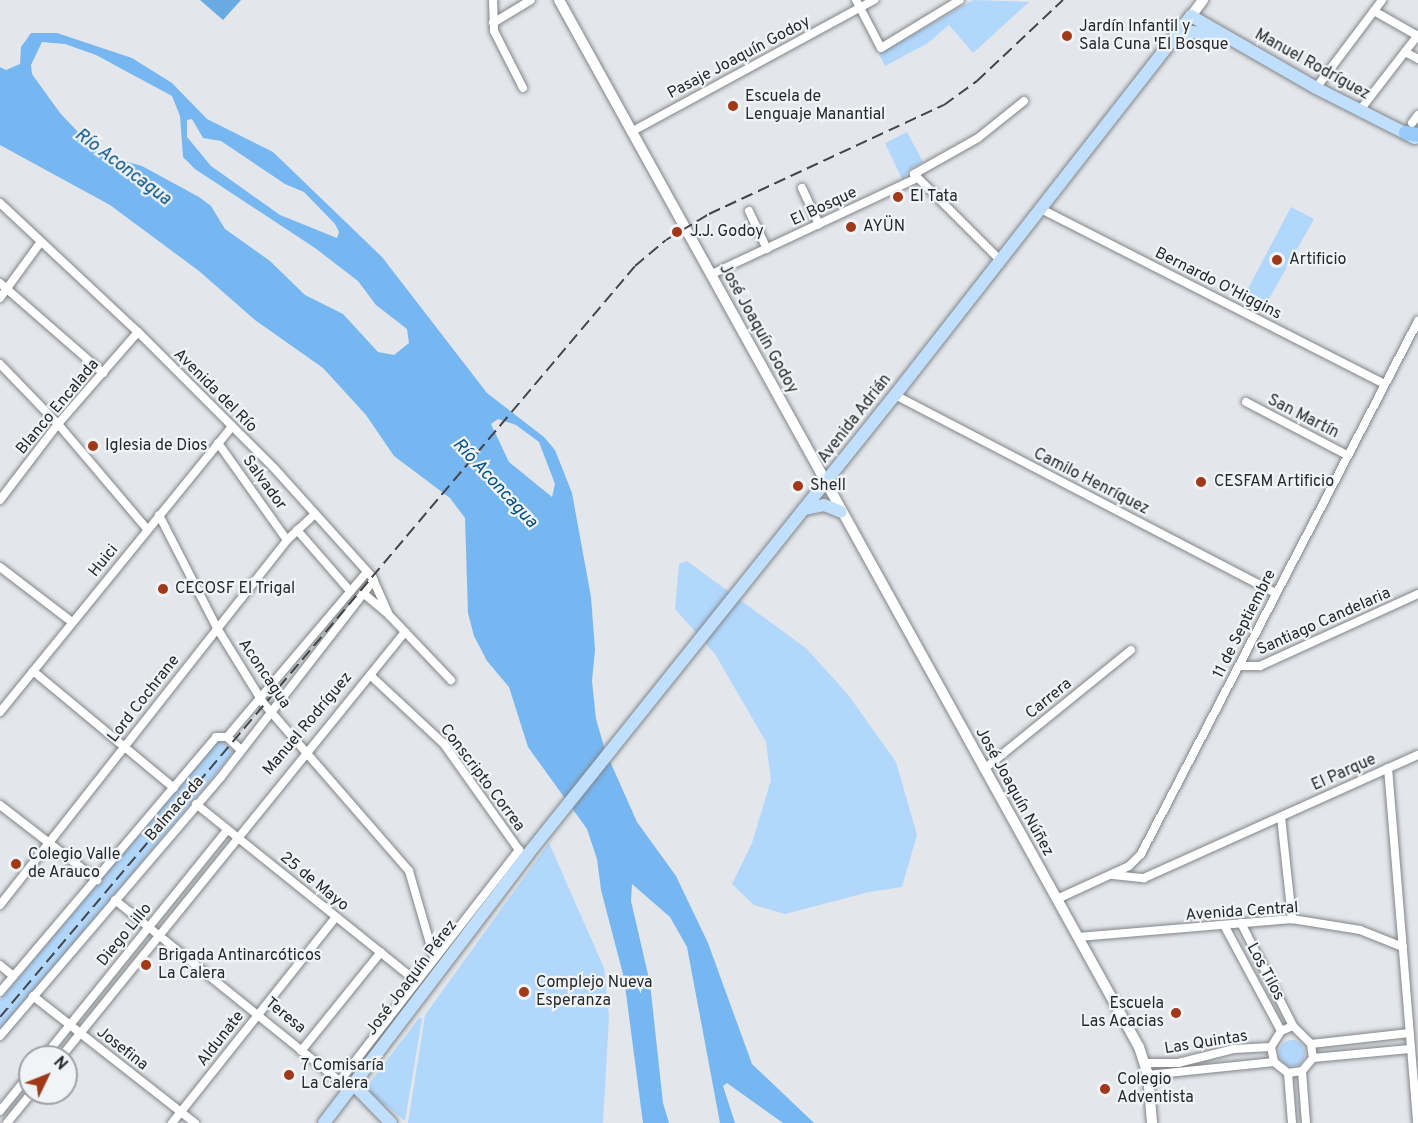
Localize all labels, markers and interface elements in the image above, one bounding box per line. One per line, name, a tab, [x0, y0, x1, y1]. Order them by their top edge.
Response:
street label: Pasaje Joaquín Godoy	[664, 12, 814, 104]
place label: Jardín Infantil y Sala Cuna 'El Bosque	[1079, 17, 1228, 55]
street label: Manuel Rodríguez	[1251, 25, 1373, 105]
marker: Jardín Infantil y Sala Cuna 'El Bosque	[1060, 29, 1074, 43]
place label: Escuela de Lenguaje Manantial	[745, 87, 885, 125]
marker: Escuela de Lenguaje Manantial	[726, 99, 740, 113]
water label: Río Aconcagua	[69, 125, 175, 211]
street label: El Bosque	[788, 183, 860, 231]
place label: El Tata	[910, 187, 958, 207]
marker: El Tata	[891, 190, 905, 204]
place label: AYÜN	[863, 217, 905, 237]
marker: AYÜN	[844, 220, 858, 234]
place label: J.J. Godoy	[690, 222, 764, 242]
marker: J.J. Godoy	[668, 223, 686, 241]
street label: Bernardo O'Higgins	[1151, 244, 1285, 324]
place label: Artificio	[1289, 250, 1347, 270]
marker: Artificio	[1270, 253, 1284, 267]
street label: José Joaquín Godoy	[714, 261, 802, 397]
street label: Avenida del Río	[169, 345, 261, 437]
street label: Blanco Encalada	[13, 355, 103, 459]
street label: Avenida Adrián	[814, 370, 896, 468]
street label: San Martín	[1264, 391, 1342, 443]
water label: Río Aconcagua	[447, 434, 541, 534]
place label: Iglesia de Dios	[105, 436, 208, 456]
marker: Iglesia de Dios	[86, 439, 100, 453]
street label: Camilo Henríquez	[1030, 445, 1152, 519]
street label: Salvador	[238, 452, 290, 514]
place label: CESFAM Artificio	[1214, 472, 1335, 492]
marker: CESFAM Artificio	[1192, 473, 1210, 491]
place label: Shell	[810, 476, 846, 496]
marker: Shell	[791, 479, 805, 493]
street label: Huici	[85, 541, 123, 581]
street label: 11 de Septiembre	[1209, 566, 1281, 682]
place label: CECOSF El Trigal	[175, 579, 296, 599]
marker: CECOSF El Trigal	[156, 582, 170, 596]
street label: Santiago Candelaria	[1254, 584, 1394, 660]
street label: Aconcagua	[234, 635, 294, 713]
street label: Lord Cochrane	[104, 651, 184, 747]
street label: Manuel Rodríguez	[259, 669, 357, 779]
street label: Carrera	[1022, 675, 1076, 723]
street label: Conscripto Correa	[435, 721, 529, 835]
street label: José Joaquín Núñez	[971, 724, 1057, 860]
street label: El Parque	[1309, 750, 1379, 796]
street label: Balmaceda	[142, 773, 208, 845]
place label: Colegio Valle de Arauco	[28, 845, 121, 883]
street label: 25 de Mayo	[276, 848, 352, 916]
marker: Colegio Valle de Arauco	[9, 857, 23, 871]
street label: Avenida Central	[1185, 898, 1299, 926]
street label: Diego Lillo	[94, 900, 156, 970]
street label: José Joaquín Pérez	[362, 916, 462, 1040]
street label: Los Tilos	[1242, 940, 1288, 1004]
place label: Brigada Antinarcóticos La Calera	[158, 946, 322, 984]
marker: Brigada Antinarcóticos La Calera	[139, 958, 153, 972]
place label: Complejo Nueva Esperanza	[536, 973, 652, 1011]
marker: Complejo Nueva Esperanza	[517, 985, 531, 999]
street label: Teresa	[261, 994, 309, 1038]
place label: Escuela Las Acacias	[1080, 994, 1164, 1032]
marker: Escuela Las Acacias	[1169, 1006, 1183, 1020]
street label: Aldunate	[193, 1008, 249, 1070]
street label: Josefina	[92, 1023, 152, 1075]
street label: Las Quintas	[1163, 1027, 1249, 1059]
north arrow	[18, 1045, 78, 1105]
text: N	[48, 1053, 71, 1075]
place label: 7 Comisaría La Calera	[301, 1056, 385, 1094]
marker: 7 Comisaría La Calera	[282, 1068, 296, 1082]
place label: Colegio Adventista	[1117, 1070, 1194, 1108]
marker: Colegio Adventista	[1098, 1082, 1112, 1096]

